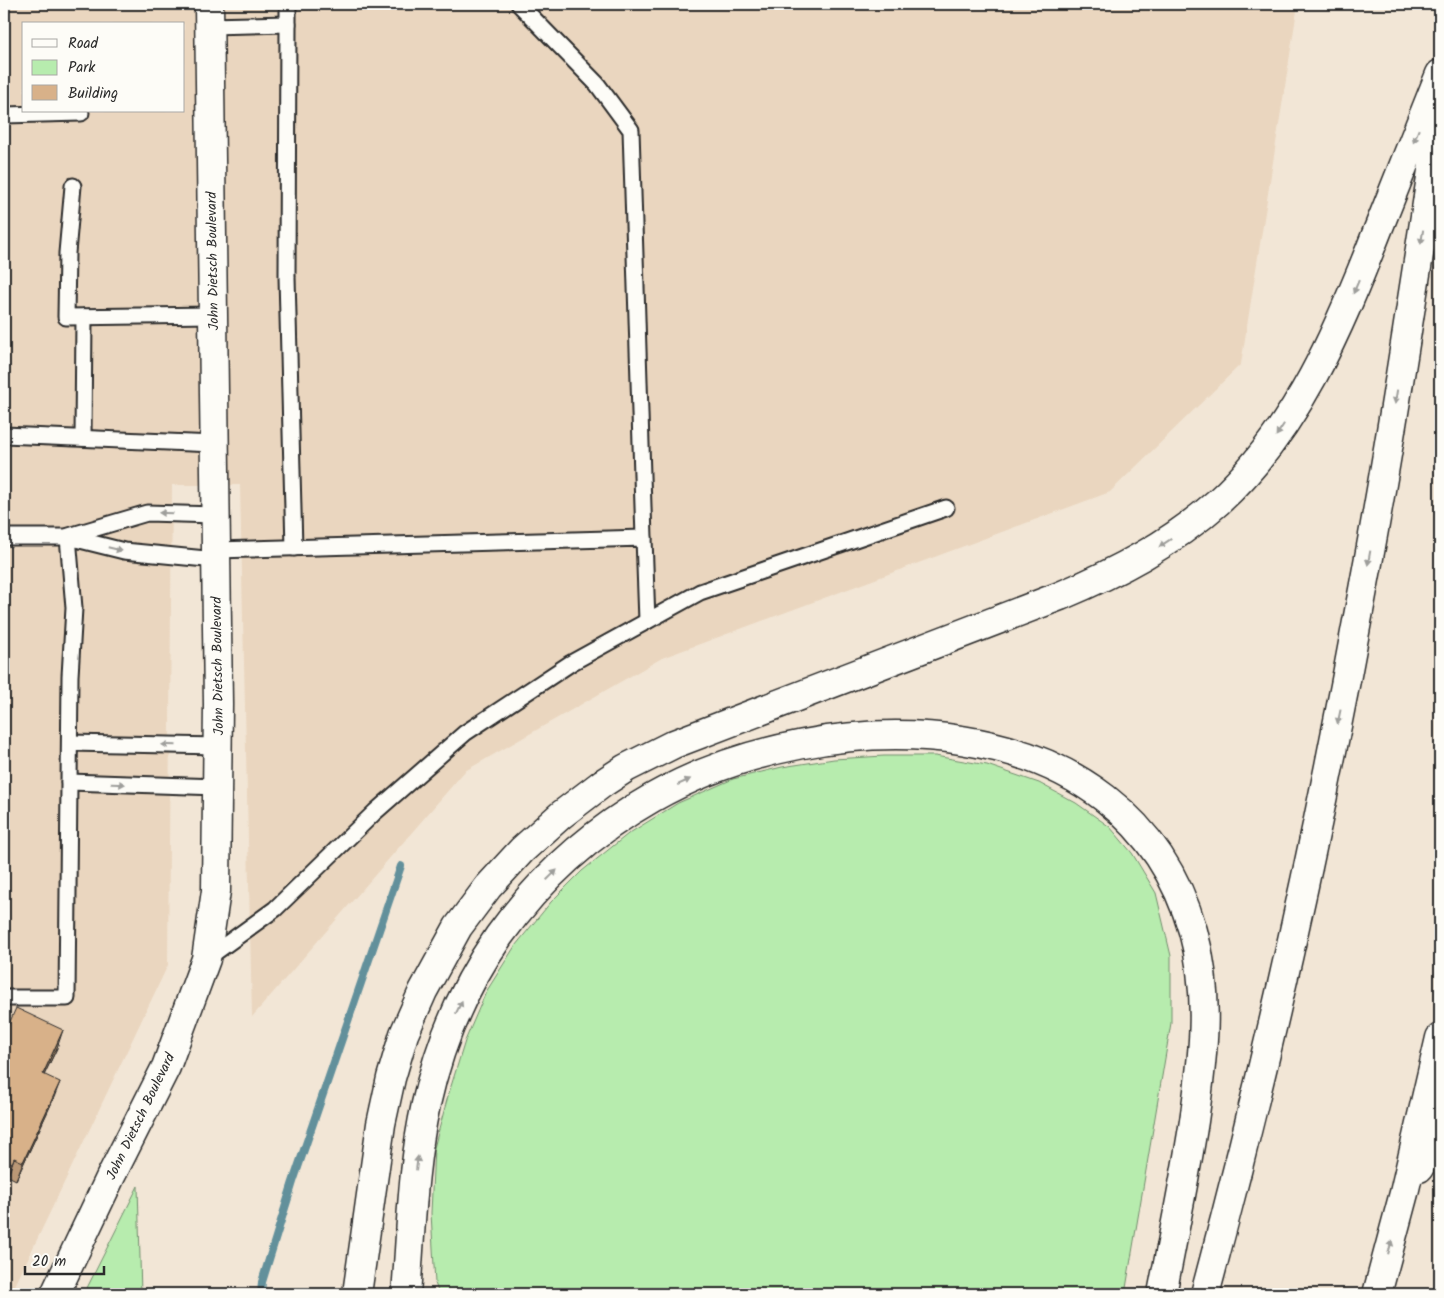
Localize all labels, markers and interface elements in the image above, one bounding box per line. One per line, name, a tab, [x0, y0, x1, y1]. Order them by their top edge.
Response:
legend	[22, 22, 185, 112]
text: Road	[68, 32, 99, 56]
text: Park	[68, 56, 96, 80]
text: Building	[68, 82, 118, 106]
one-way arrow	[1411, 128, 1419, 143]
street label: John Dietsch Boulevard	[201, 190, 225, 331]
one-way arrow	[1417, 229, 1425, 245]
one-way arrow	[1351, 279, 1359, 294]
one-way arrow	[1392, 390, 1400, 406]
one-way arrow	[1275, 423, 1285, 437]
one-way arrow	[158, 509, 174, 517]
one-way arrow	[1158, 538, 1171, 548]
one-way arrow	[108, 545, 123, 553]
one-way arrow	[1365, 550, 1373, 566]
street label: John Dietsch Boulevard	[206, 595, 230, 736]
one-way arrow	[1334, 710, 1342, 726]
one-way arrow	[161, 741, 177, 749]
one-way arrow	[677, 778, 691, 786]
one-way arrow	[110, 780, 126, 788]
one-way arrow	[546, 869, 558, 881]
one-way arrow	[455, 1000, 463, 1014]
street label: John Dietsch Boulevard	[101, 1048, 182, 1184]
one-way arrow	[413, 1155, 421, 1171]
one-way arrow	[1386, 1240, 1394, 1255]
scale bar	[25, 1243, 104, 1275]
text: 20 m	[32, 1250, 66, 1274]

